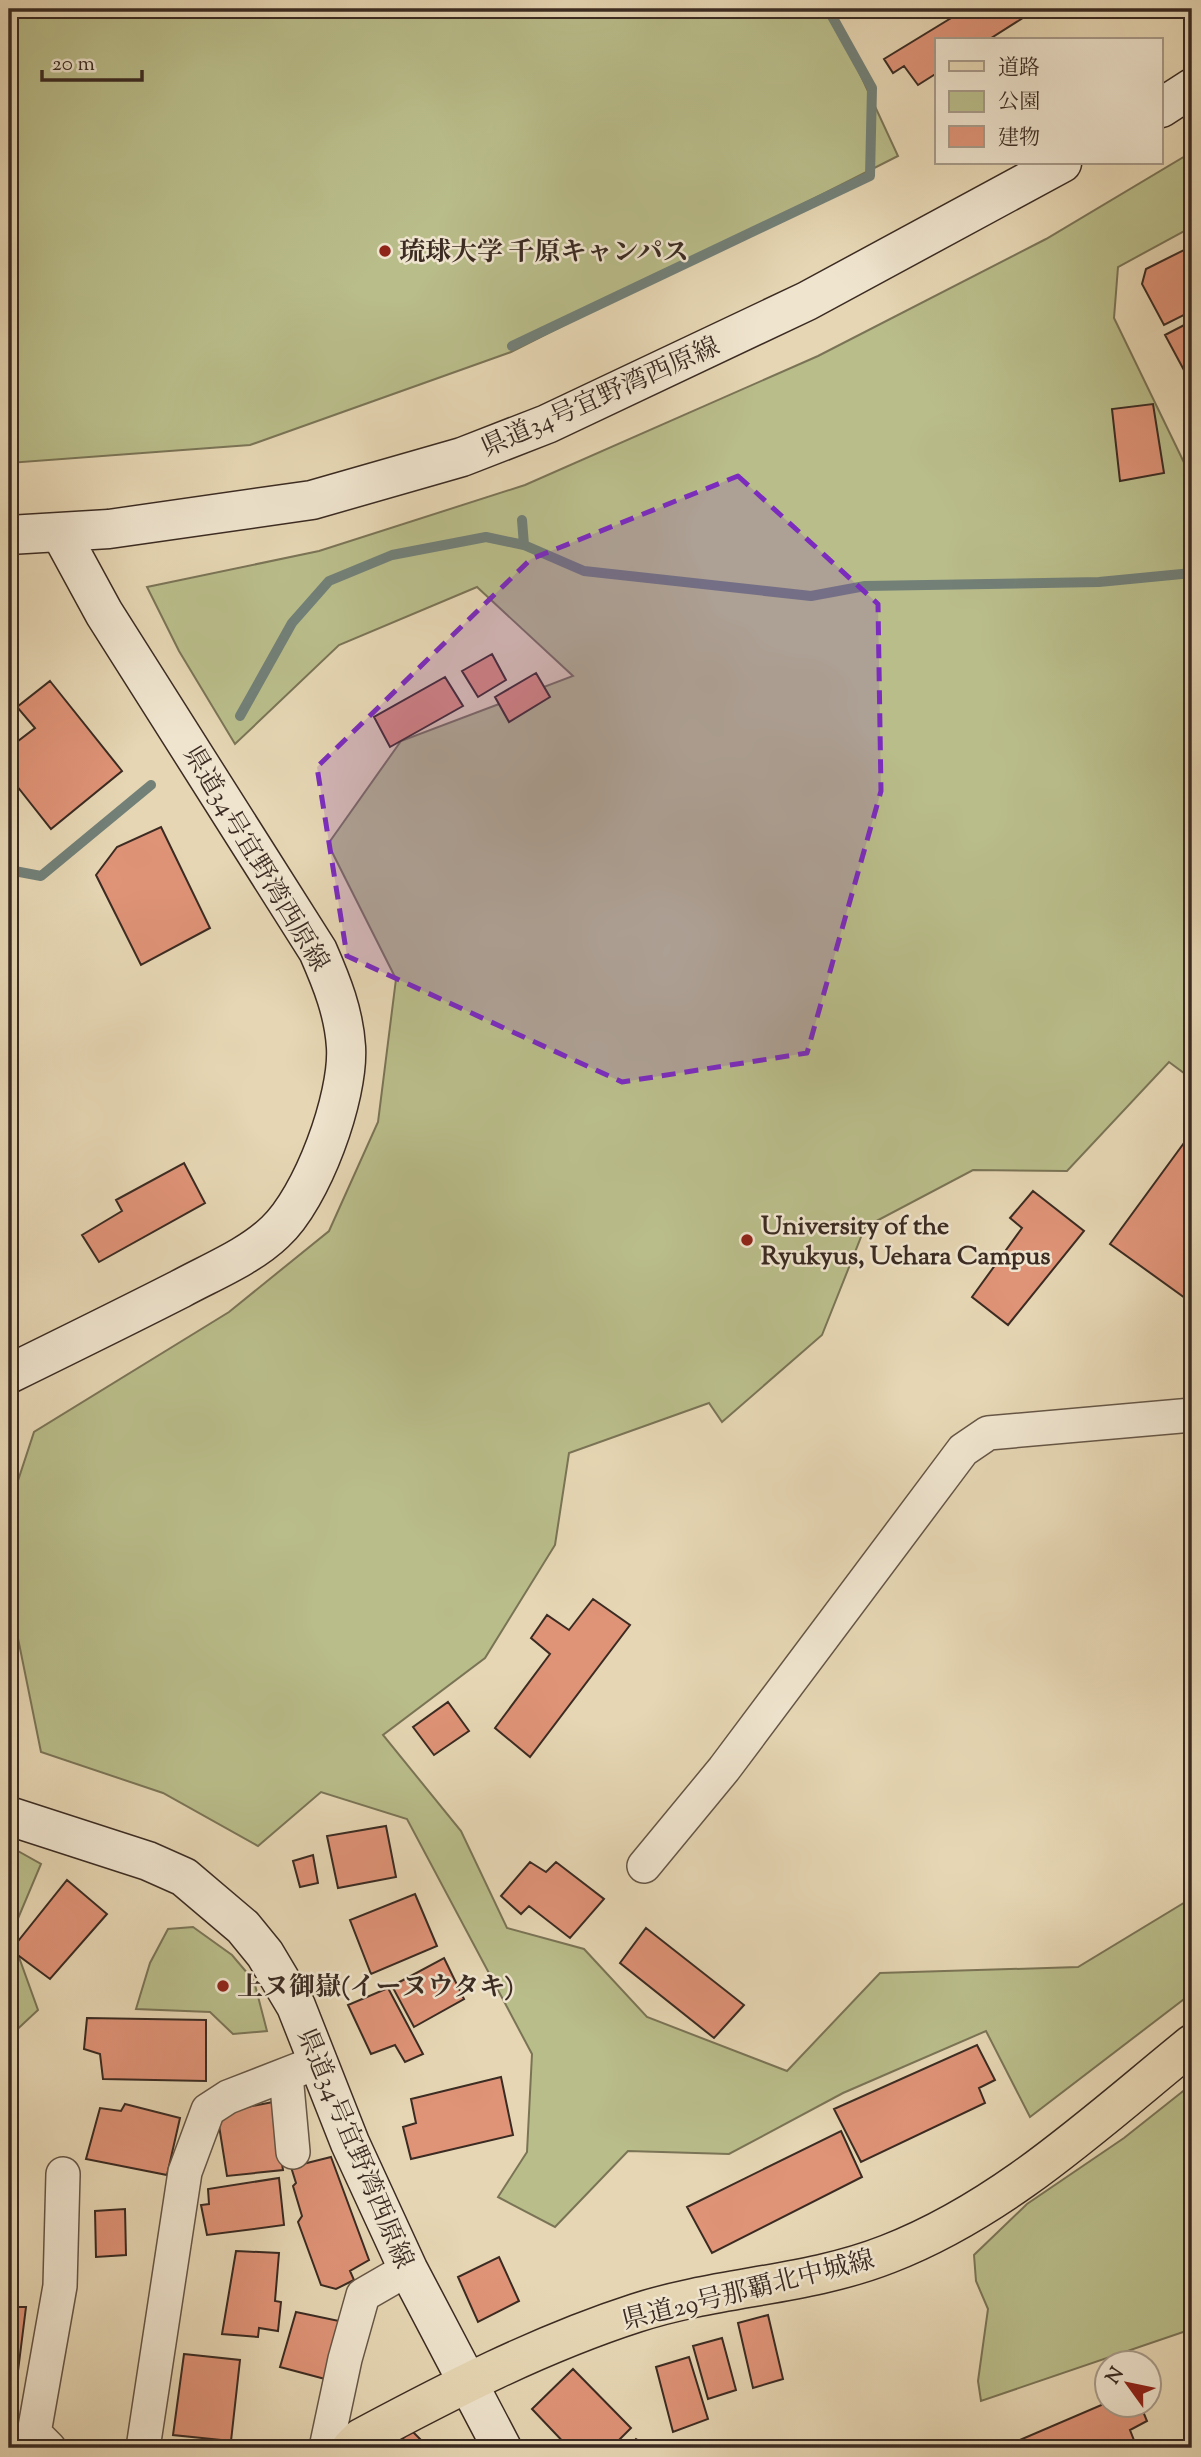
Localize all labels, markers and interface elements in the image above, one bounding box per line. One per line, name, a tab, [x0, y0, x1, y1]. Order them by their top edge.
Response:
scale bar	[42, 38, 142, 82]
legend	[935, 38, 1162, 164]
text: 20 m	[52, 50, 95, 80]
text: 道路	[998, 54, 1040, 84]
text: 公園	[998, 88, 1040, 118]
text: 建物	[998, 124, 1040, 154]
place label: 琉球大学 千原キャンパス	[399, 235, 689, 272]
marker: 琉球大学 千原キャンパス	[377, 243, 393, 259]
street label: 県道34号宜野湾西原線	[476, 329, 726, 468]
street label: 県道34号宜野湾西原線	[173, 739, 337, 979]
place label: University of the Ryukyus, Uehara Campus	[761, 1209, 1050, 1276]
marker: University of the Ryukyus, Uehara Campus	[739, 1232, 755, 1248]
place label: 上ヌ御嶽(イーヌウタキ)	[237, 1970, 514, 2007]
marker: 上ヌ御嶽(イーヌウタキ)	[215, 1978, 231, 1994]
street label: 県道34号宜野湾西原線	[286, 2023, 421, 2275]
street label: 県道29号那覇北中城線	[619, 2242, 879, 2341]
north arrow	[1092, 2348, 1162, 2418]
text: N	[1100, 2362, 1131, 2390]

